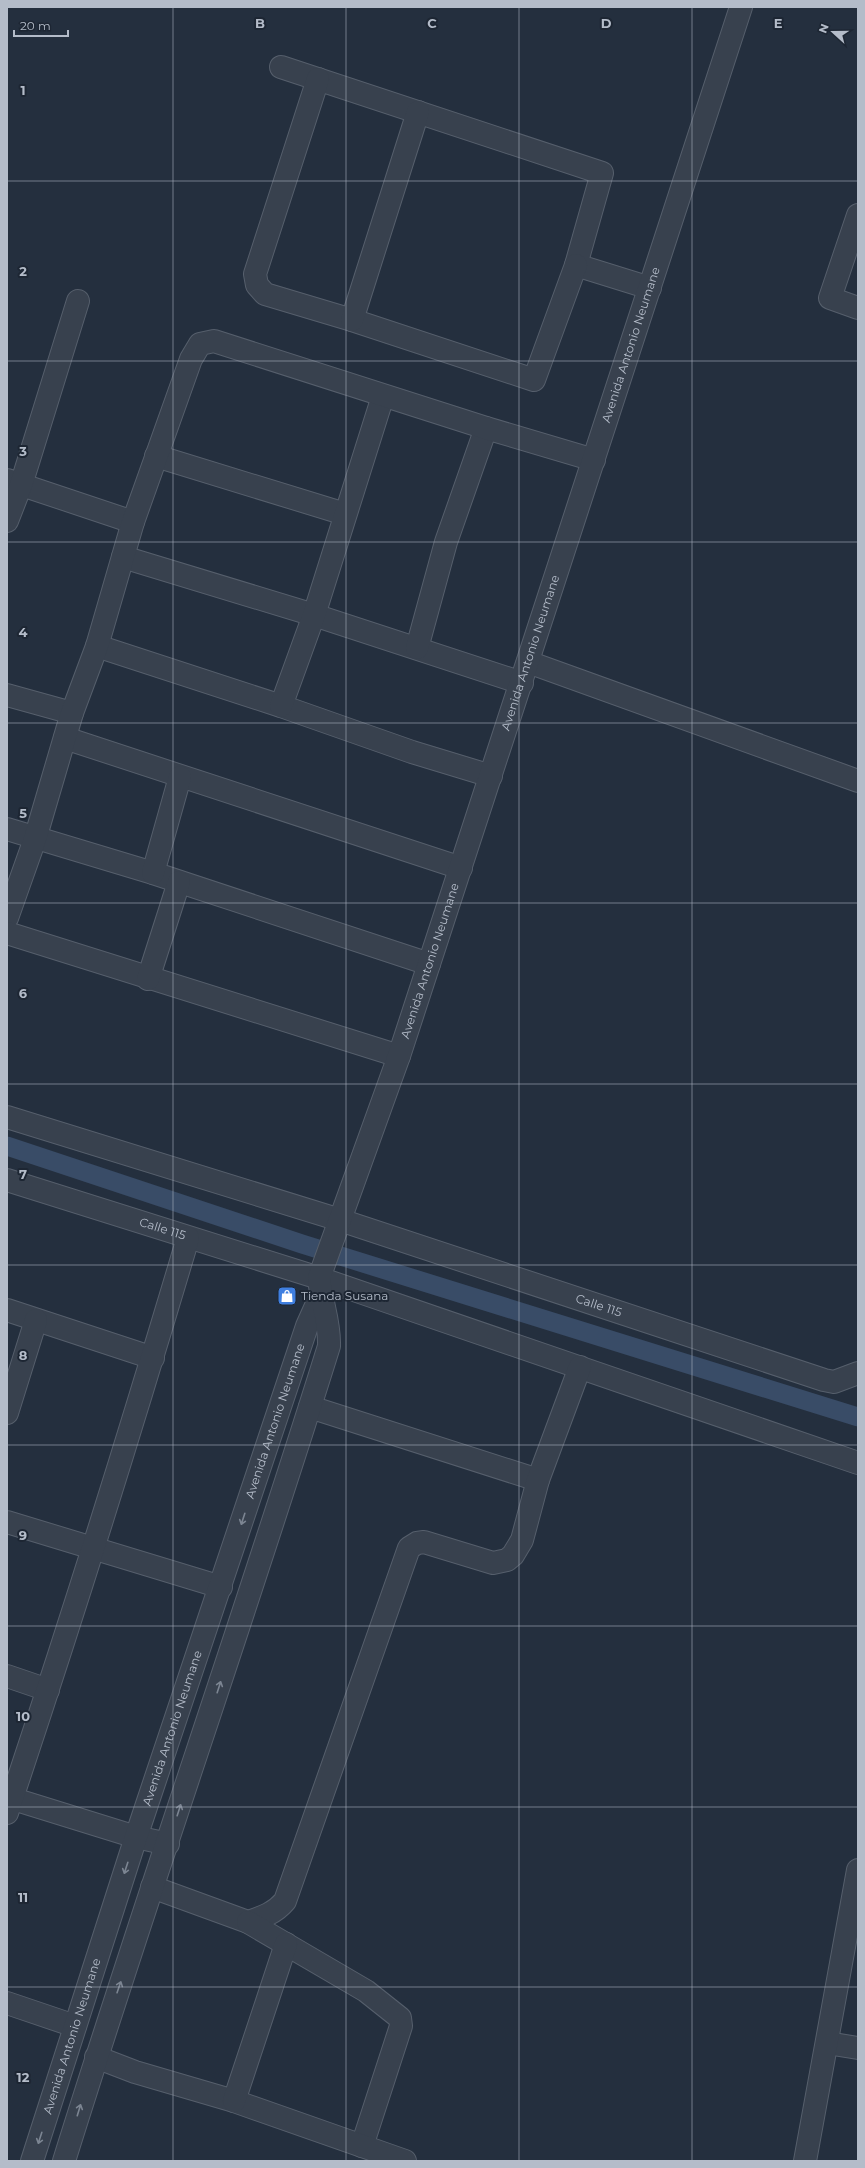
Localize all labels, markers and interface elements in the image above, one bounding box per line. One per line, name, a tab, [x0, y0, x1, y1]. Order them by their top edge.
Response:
scale bar	[14, 12, 68, 38]
north arrow	[813, 12, 853, 52]
text: B	[255, 15, 265, 31]
text: C	[427, 15, 437, 31]
text: D	[601, 15, 612, 31]
text: E	[774, 15, 783, 31]
text: 20 m	[20, 18, 51, 33]
text: N	[816, 22, 832, 35]
text: 1	[20, 82, 26, 98]
text: 2	[19, 263, 27, 279]
street label: Avenida Antonio Neumane	[598, 265, 663, 424]
text: 3	[18, 443, 27, 459]
street label: Avenida Antonio Neumane	[498, 573, 562, 732]
text: 4	[19, 624, 28, 640]
text: 5	[19, 805, 27, 821]
street label: Avenida Antonio Neumane	[397, 881, 462, 1040]
text: 6	[19, 985, 28, 1001]
text: 7	[19, 1166, 27, 1182]
street label: Calle 115	[138, 1214, 188, 1243]
shop icon: Tienda Susana	[276, 1285, 298, 1307]
place label: Tienda Susana	[301, 1288, 388, 1303]
street label: Calle 115	[574, 1290, 624, 1320]
street label: Avenida Antonio Neumane	[242, 1341, 308, 1500]
text: 8	[19, 1347, 28, 1363]
one-way arrow	[239, 1512, 246, 1525]
text: 9	[19, 1527, 27, 1543]
street label: Avenida Antonio Neumane	[139, 1648, 205, 1808]
one-way arrow	[216, 1680, 223, 1693]
text: 10	[16, 1708, 30, 1724]
one-way arrow	[176, 1804, 183, 1817]
one-way arrow	[122, 1861, 129, 1874]
text: 11	[18, 1889, 28, 1905]
street label: Avenida Antonio Neumane	[40, 1956, 104, 2116]
one-way arrow	[116, 1980, 123, 1993]
text: 12	[17, 2069, 30, 2085]
one-way arrow	[76, 2104, 83, 2117]
one-way arrow	[35, 2132, 43, 2144]

